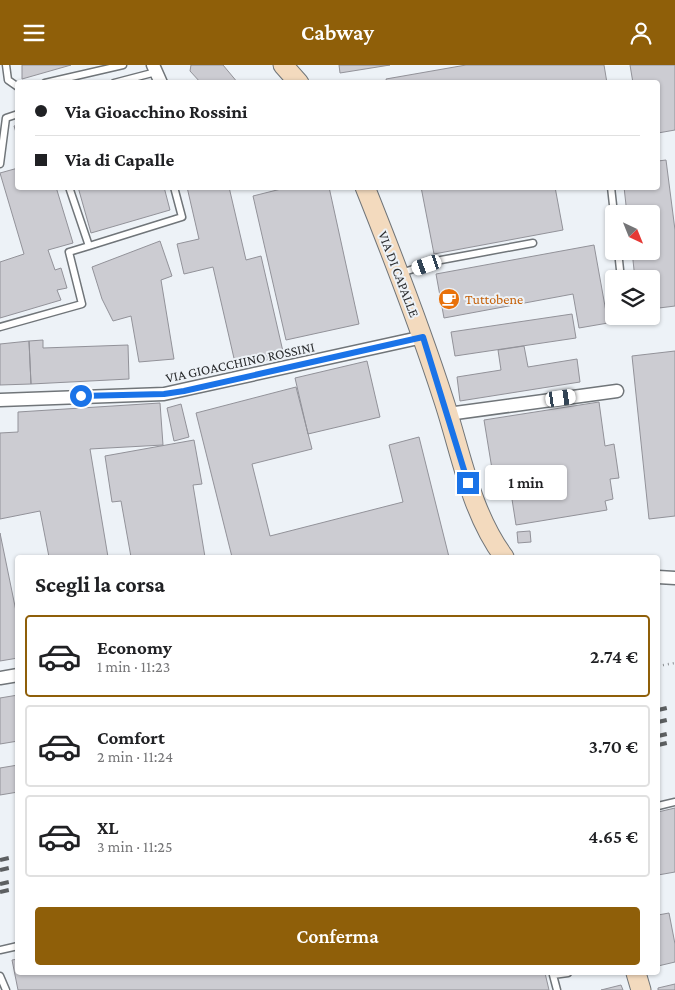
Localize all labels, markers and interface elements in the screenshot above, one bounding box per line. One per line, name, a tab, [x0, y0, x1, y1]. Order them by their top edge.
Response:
icon: menu	[20, 19, 48, 47]
icon: person	[627, 19, 655, 47]
text: Cabway	[301, 20, 374, 45]
text: Via Gioacchino Rossini	[65, 101, 248, 122]
text: Via di Capalle	[65, 149, 174, 170]
north arrow	[605, 205, 660, 260]
map controls	[605, 205, 660, 325]
street label: VIA DI CAPALLE	[375, 229, 423, 320]
car	[410, 253, 443, 277]
button: layers	[605, 270, 660, 325]
cafe icon: Tuttobene	[437, 287, 461, 311]
place label: Tuttobene	[465, 291, 523, 307]
street label: VIA GIOACCHINO ROSSINI	[164, 338, 316, 386]
route start	[70, 385, 92, 407]
car	[545, 388, 576, 408]
callout: 1 min	[486, 465, 568, 501]
route end	[457, 472, 479, 494]
text: 1 min	[508, 474, 544, 491]
text: Scegli la corsa	[35, 572, 165, 597]
icon: car	[37, 634, 82, 679]
text: Economy	[97, 637, 172, 658]
text: 2.74 €	[590, 646, 638, 667]
text: 1 min · 11:23	[97, 658, 170, 675]
icon: car	[37, 724, 82, 769]
text: Comfort	[97, 727, 165, 748]
text: 3.70 €	[589, 736, 638, 757]
text: 2 min · 11:24	[97, 748, 173, 765]
icon: car	[37, 814, 82, 859]
text: XL	[97, 817, 119, 838]
text: 4.65 €	[588, 826, 638, 847]
text: 3 min · 11:25	[97, 838, 173, 855]
button: Conferma	[35, 907, 640, 965]

